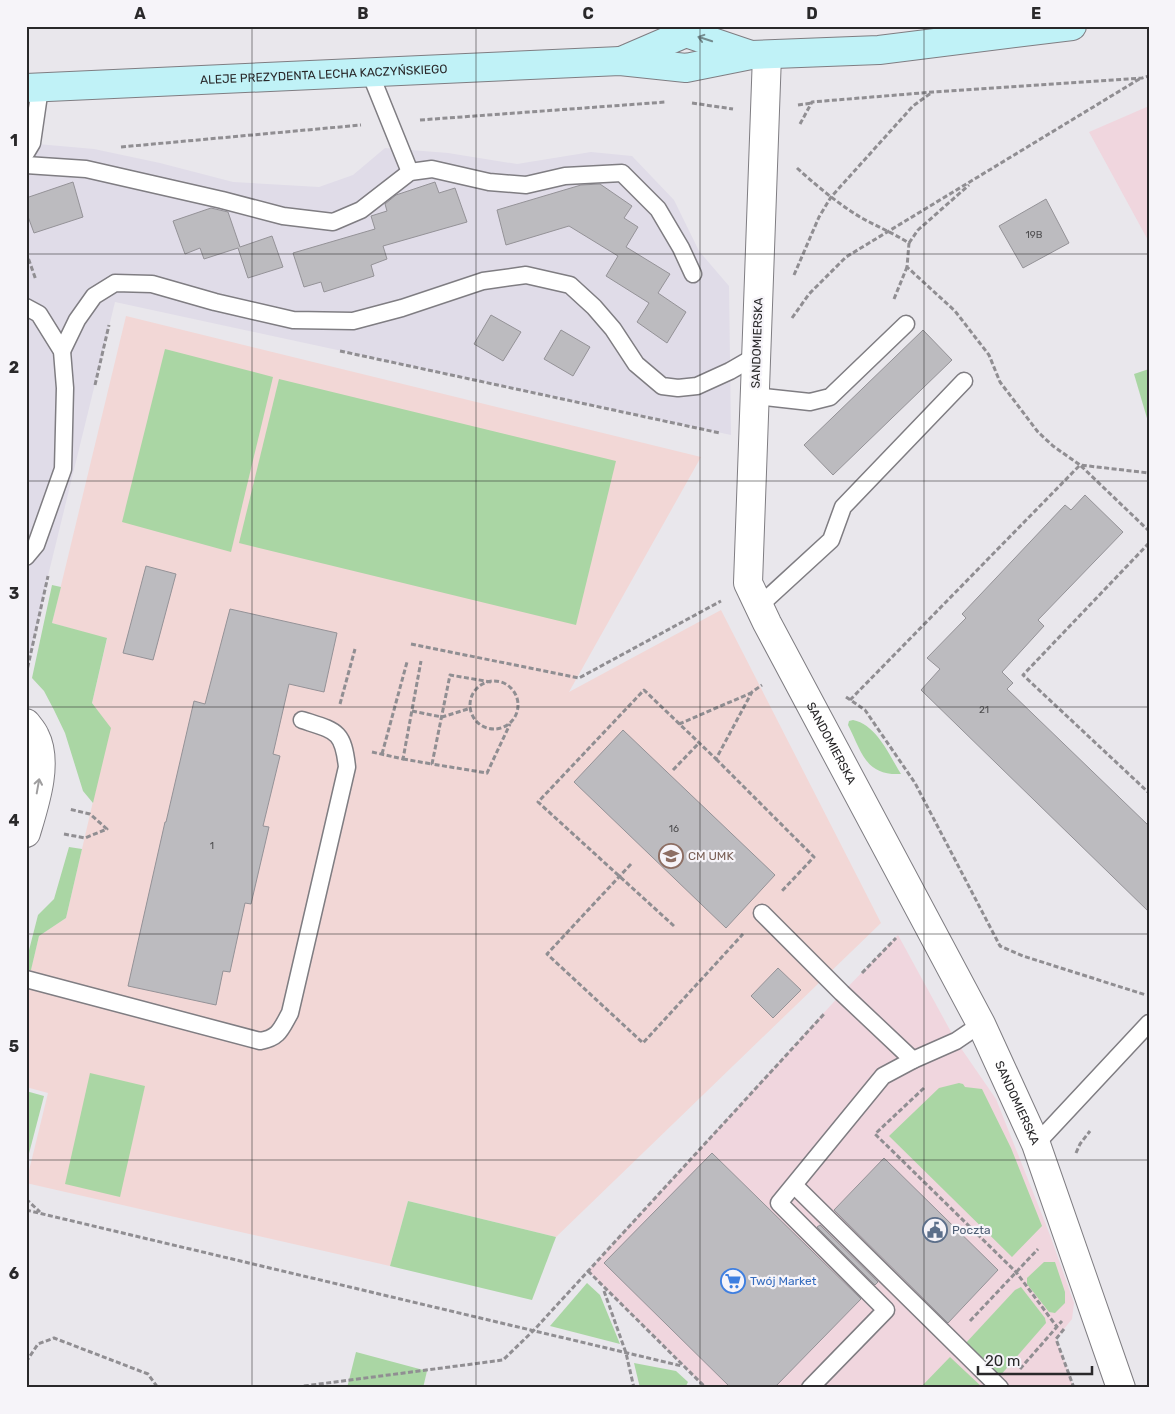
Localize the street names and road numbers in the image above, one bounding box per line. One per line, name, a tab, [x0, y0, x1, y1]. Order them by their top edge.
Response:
street label: ALEJE PREZYDENTA LECHA KACZYŃSKIEGO	[200, 62, 448, 87]
street label: SANDOMIERSKA	[748, 297, 766, 389]
street label: SANDOMIERSKA	[804, 700, 859, 787]
street label: SANDOMIERSKA	[992, 1059, 1042, 1147]

